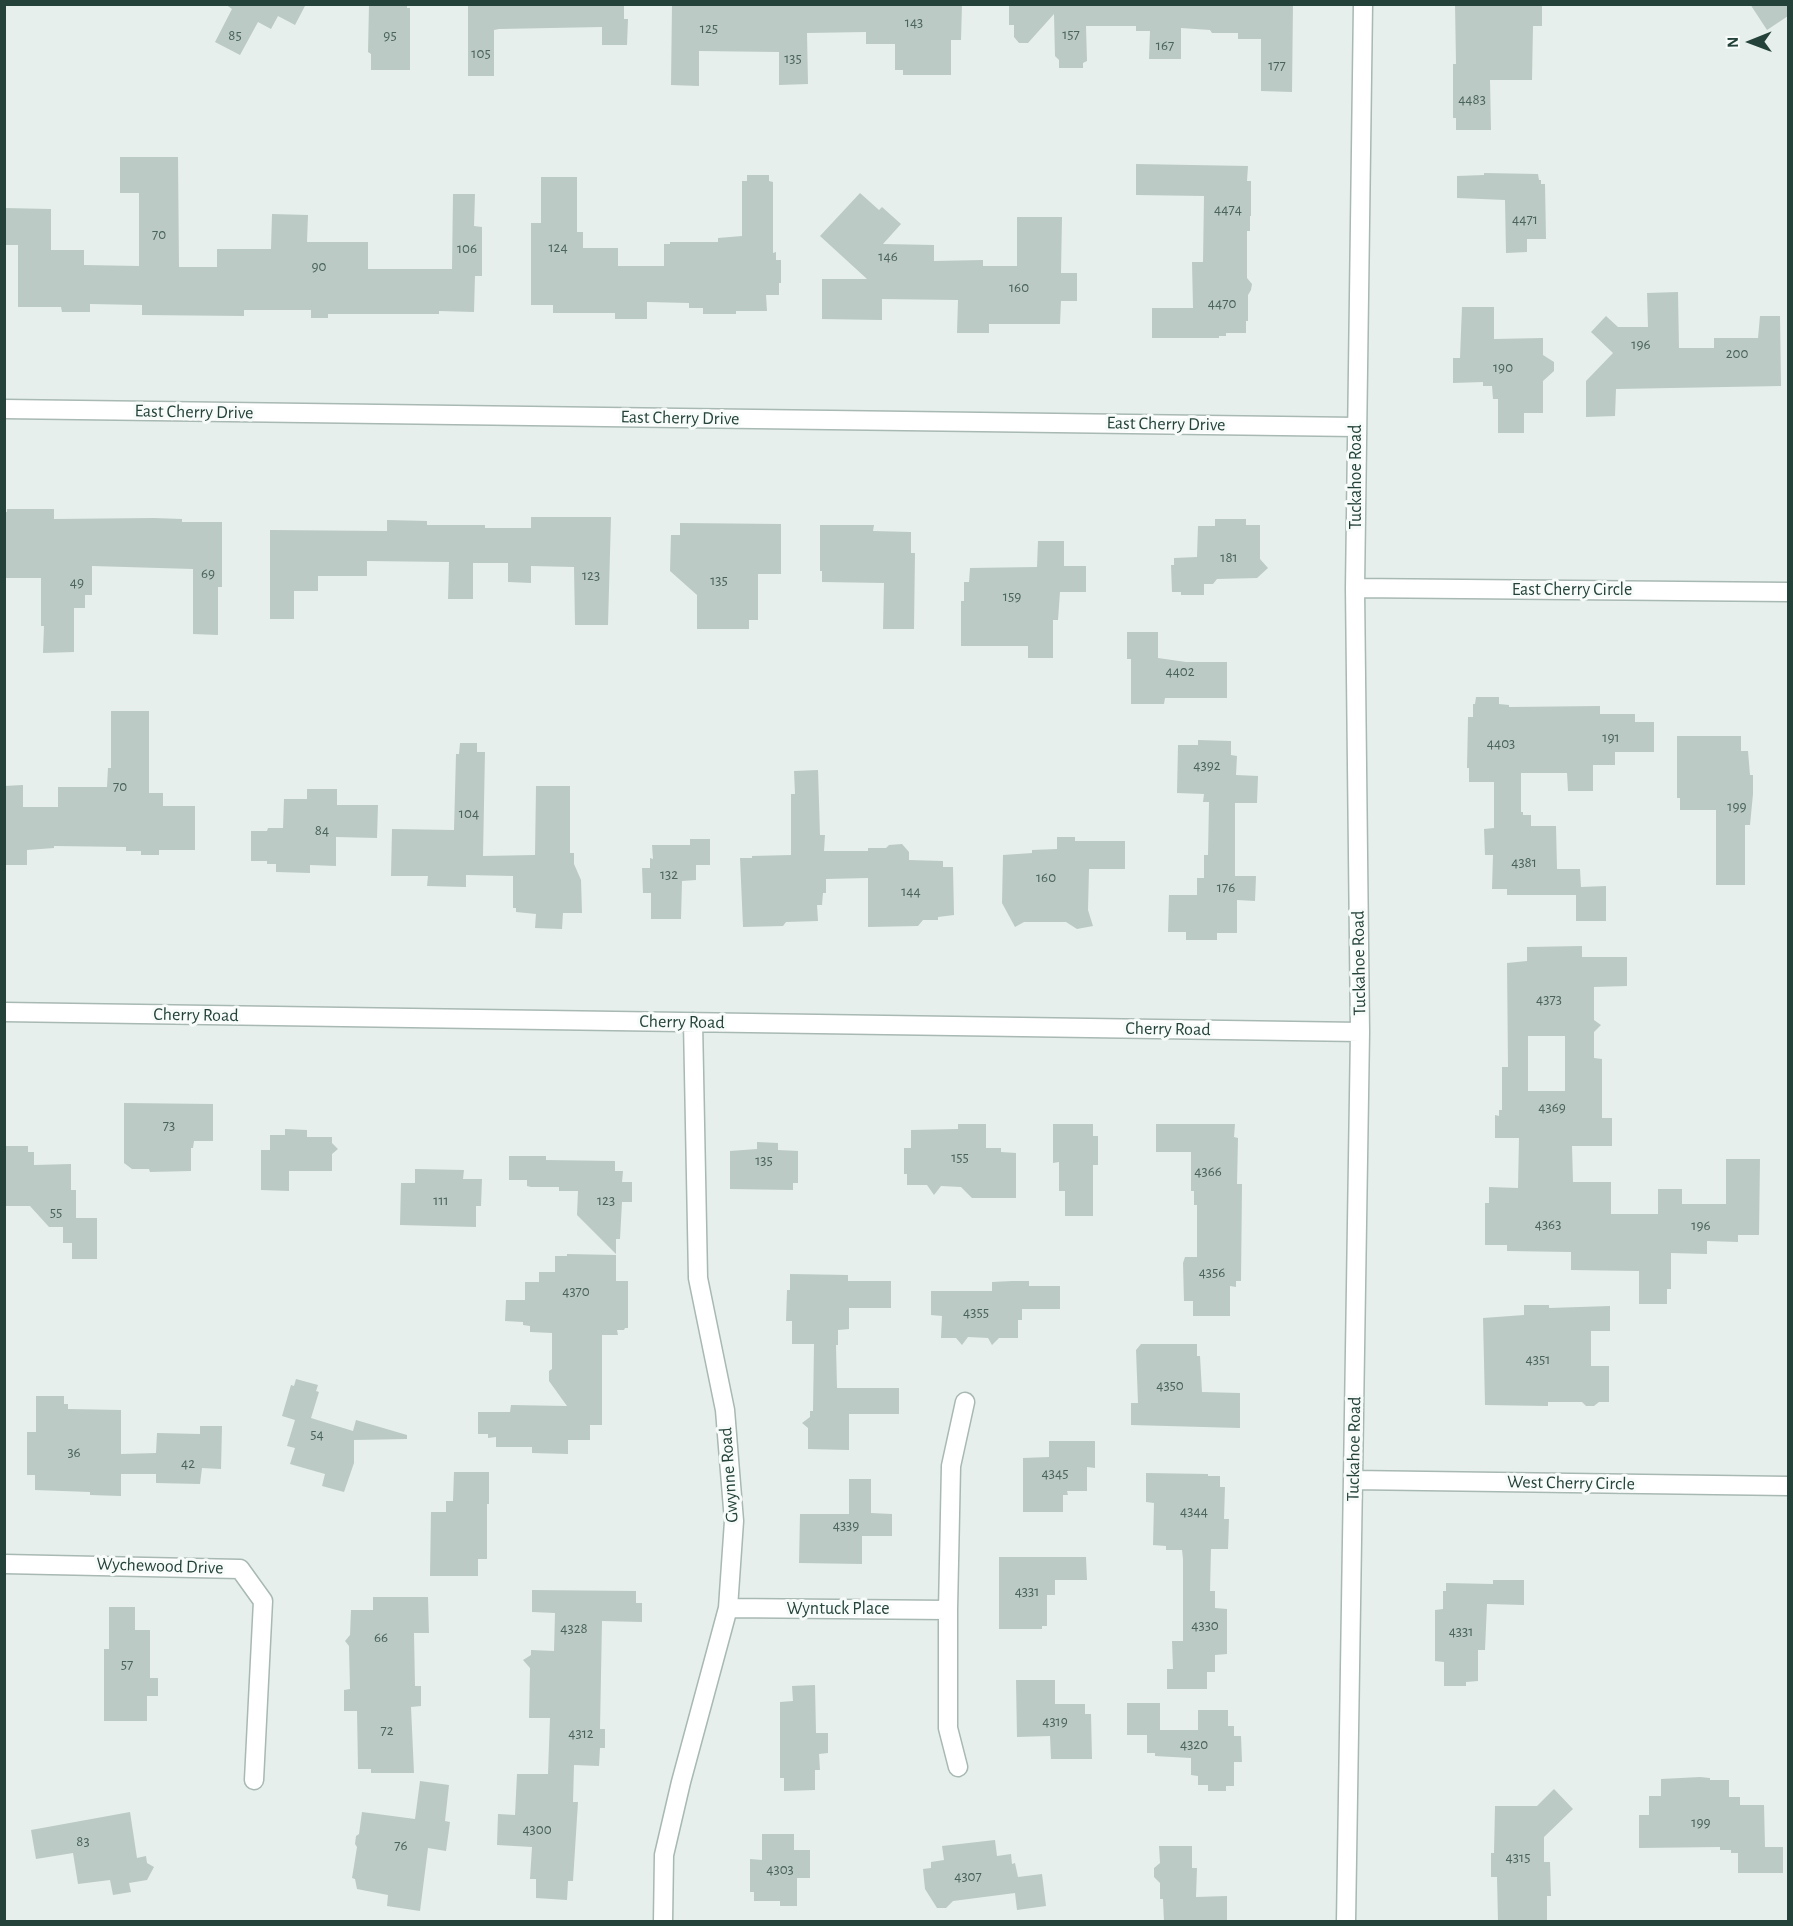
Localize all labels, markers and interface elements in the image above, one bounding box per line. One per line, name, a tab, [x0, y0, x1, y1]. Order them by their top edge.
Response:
north arrow	[1721, 12, 1781, 72]
house number: 143	[905, 13, 923, 31]
house number: 125	[700, 19, 718, 37]
house number: 157	[1062, 25, 1080, 43]
house number: 85	[228, 26, 242, 44]
house number: 95	[383, 26, 397, 44]
house number: 167	[1156, 36, 1174, 54]
text: N	[1725, 37, 1741, 48]
house number: 105	[471, 44, 491, 62]
house number: 135	[784, 49, 802, 67]
house number: 177	[1268, 56, 1286, 74]
house number: 4483	[1458, 90, 1486, 108]
house number: 4474	[1214, 200, 1242, 218]
house number: 4471	[1512, 210, 1538, 228]
house number: 70	[152, 225, 166, 243]
house number: 124	[548, 238, 568, 256]
house number: 106	[457, 239, 477, 257]
house number: 146	[878, 247, 898, 265]
house number: 90	[312, 257, 326, 275]
house number: 160	[1009, 278, 1029, 296]
house number: 4470	[1208, 294, 1236, 312]
house number: 196	[1631, 335, 1651, 353]
house number: 200	[1726, 344, 1748, 362]
house number: 190	[1493, 358, 1513, 376]
street label: East Cherry Drive	[134, 400, 254, 424]
street label: East Cherry Drive	[620, 406, 740, 430]
street label: East Cherry Drive	[1106, 412, 1226, 436]
street label: Tuckahoe Road	[1345, 424, 1367, 530]
house number: 181	[1220, 548, 1238, 566]
house number: 69	[201, 564, 215, 582]
house number: 123	[582, 566, 600, 584]
house number: 135	[710, 571, 728, 589]
house number: 49	[70, 573, 84, 591]
street label: East Cherry Circle	[1512, 579, 1632, 601]
house number: 159	[1003, 587, 1021, 605]
house number: 4402	[1165, 662, 1195, 680]
house number: 191	[1602, 728, 1620, 746]
house number: 4403	[1487, 734, 1515, 752]
house number: 4392	[1193, 756, 1221, 774]
house number: 70	[113, 777, 127, 795]
house number: 199	[1727, 797, 1747, 815]
house number: 104	[459, 804, 479, 822]
house number: 84	[315, 821, 329, 839]
house number: 4381	[1511, 853, 1537, 871]
house number: 132	[660, 865, 678, 883]
house number: 160	[1036, 868, 1056, 886]
house number: 176	[1217, 878, 1235, 896]
house number: 144	[901, 882, 921, 900]
street label: Tuckahoe Road	[1347, 910, 1371, 1016]
house number: 4373	[1536, 990, 1562, 1008]
street label: Cherry Road	[153, 1003, 239, 1027]
street label: Cherry Road	[639, 1010, 725, 1034]
street label: Cherry Road	[1125, 1017, 1211, 1041]
house number: 4369	[1538, 1098, 1566, 1116]
house number: 73	[163, 1116, 175, 1134]
house number: 155	[951, 1148, 969, 1166]
house number: 135	[755, 1151, 773, 1169]
house number: 4366	[1194, 1162, 1222, 1180]
house number: 111	[433, 1191, 449, 1209]
house number: 123	[597, 1191, 615, 1209]
house number: 55	[50, 1203, 62, 1221]
house number: 4363	[1535, 1215, 1561, 1233]
house number: 196	[1691, 1216, 1711, 1234]
house number: 4356	[1199, 1263, 1225, 1281]
house number: 4370	[562, 1282, 590, 1300]
house number: 4355	[963, 1303, 989, 1321]
house number: 4351	[1526, 1350, 1550, 1368]
house number: 4350	[1156, 1376, 1184, 1394]
street label: Tuckahoe Road	[1342, 1396, 1366, 1502]
house number: 54	[310, 1425, 324, 1443]
street label: Gwynne Road	[715, 1427, 743, 1523]
house number: 36	[67, 1443, 81, 1461]
house number: 42	[181, 1454, 195, 1472]
house number: 4345	[1042, 1464, 1068, 1482]
street label: West Cherry Circle	[1507, 1471, 1635, 1495]
house number: 4344	[1180, 1502, 1208, 1520]
house number: 4339	[833, 1516, 859, 1534]
street label: Wychewood Drive	[96, 1553, 224, 1579]
house number: 4331	[1015, 1582, 1039, 1600]
street label: Wyntuck Place	[787, 1598, 889, 1620]
house number: 4330	[1191, 1616, 1219, 1634]
house number: 4328	[560, 1619, 588, 1637]
house number: 4331	[1449, 1622, 1473, 1640]
house number: 66	[374, 1628, 388, 1646]
house number: 57	[121, 1655, 133, 1673]
house number: 4319	[1042, 1712, 1068, 1730]
house number: 72	[380, 1721, 394, 1739]
house number: 4312	[568, 1724, 594, 1742]
house number: 4320	[1180, 1735, 1208, 1753]
house number: 199	[1691, 1813, 1711, 1831]
house number: 4300	[522, 1820, 552, 1838]
house number: 83	[76, 1832, 90, 1850]
house number: 76	[394, 1836, 408, 1854]
house number: 4315	[1506, 1848, 1530, 1866]
house number: 4303	[766, 1860, 794, 1878]
house number: 4307	[954, 1867, 982, 1885]

